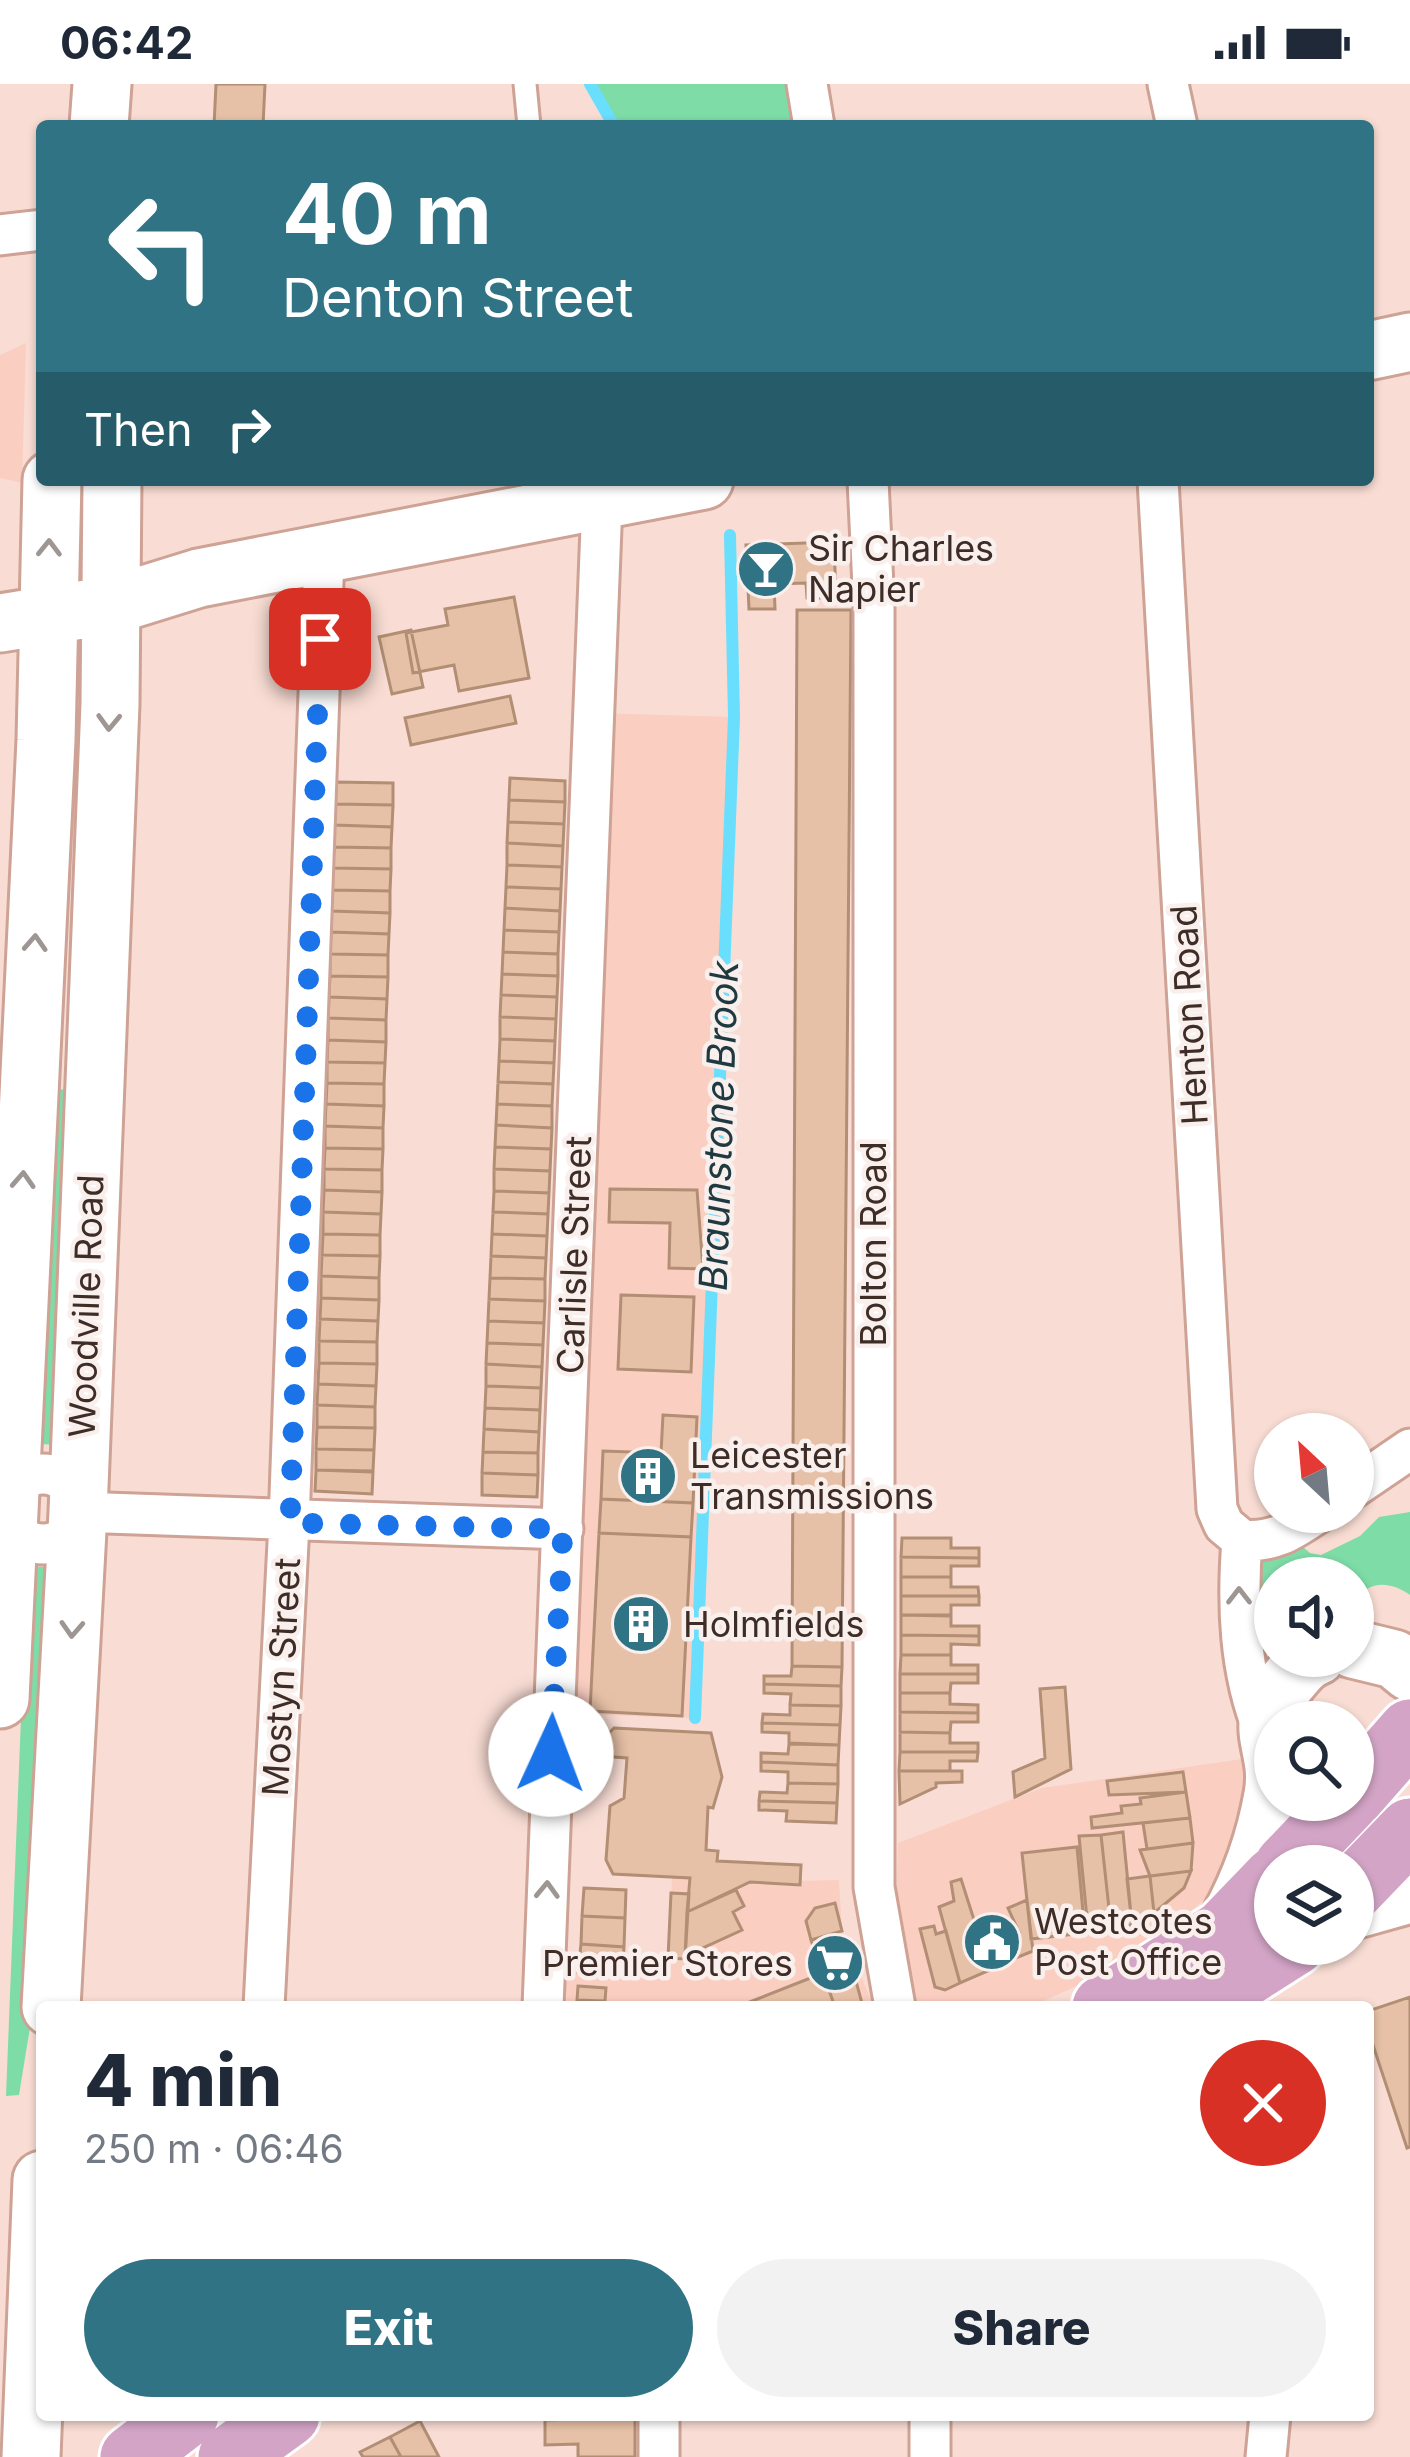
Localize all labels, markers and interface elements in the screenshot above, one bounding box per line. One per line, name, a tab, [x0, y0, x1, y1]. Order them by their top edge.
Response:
text: 06:42	[60, 15, 193, 70]
text: 40 m	[282, 163, 492, 264]
icon: left	[84, 168, 240, 324]
text: Denton Street	[282, 265, 633, 330]
icon: right	[216, 396, 282, 462]
text: Then	[84, 402, 192, 457]
place label: Sir Charles Napier	[808, 526, 994, 611]
one-way arrow	[35, 538, 61, 557]
bar icon: Sir Charles Napier	[735, 538, 797, 600]
pin	[269, 588, 371, 690]
icon: arrive	[287, 606, 353, 672]
one-way arrow	[96, 713, 122, 732]
street label: Henton Road	[1161, 904, 1217, 1126]
one-way arrow	[22, 933, 48, 952]
water label: Braunstone Brook	[689, 960, 747, 1292]
street label: Carlisle Street	[548, 1135, 600, 1375]
street label: Bolton Road	[851, 1141, 895, 1347]
one-way arrow	[10, 1170, 36, 1189]
street label: Woodville Road	[59, 1174, 113, 1438]
north arrow	[1254, 1413, 1374, 1533]
map controls	[1254, 1413, 1374, 1965]
place label: Leicester Transmissions	[690, 1433, 934, 1518]
building icon: Leicester Transmissions	[617, 1445, 679, 1507]
street label: Mostyn Street	[253, 1556, 309, 1797]
button: sound	[1254, 1557, 1374, 1677]
one-way arrow	[1226, 1586, 1252, 1604]
building icon: Holmfields	[610, 1593, 672, 1655]
place label: Holmfields	[683, 1602, 864, 1646]
one-way arrow	[59, 1620, 85, 1639]
position arrow	[488, 1691, 614, 1817]
button: search	[1254, 1701, 1374, 1821]
button: layers	[1254, 1845, 1374, 1965]
one-way arrow	[533, 1880, 559, 1899]
place label: Westcotes Post Office	[1034, 1899, 1222, 1984]
public building icon: Westcotes Post Office	[961, 1911, 1023, 1973]
supermarket icon: Premier Stores	[804, 1932, 866, 1994]
place label: Premier Stores	[542, 1941, 793, 1985]
text: 4 min	[84, 2036, 282, 2123]
button: close	[1200, 2040, 1326, 2166]
text: 250 m · 06:46	[84, 2125, 344, 2172]
button: Exit	[84, 2259, 693, 2397]
button: Share	[717, 2259, 1326, 2397]

